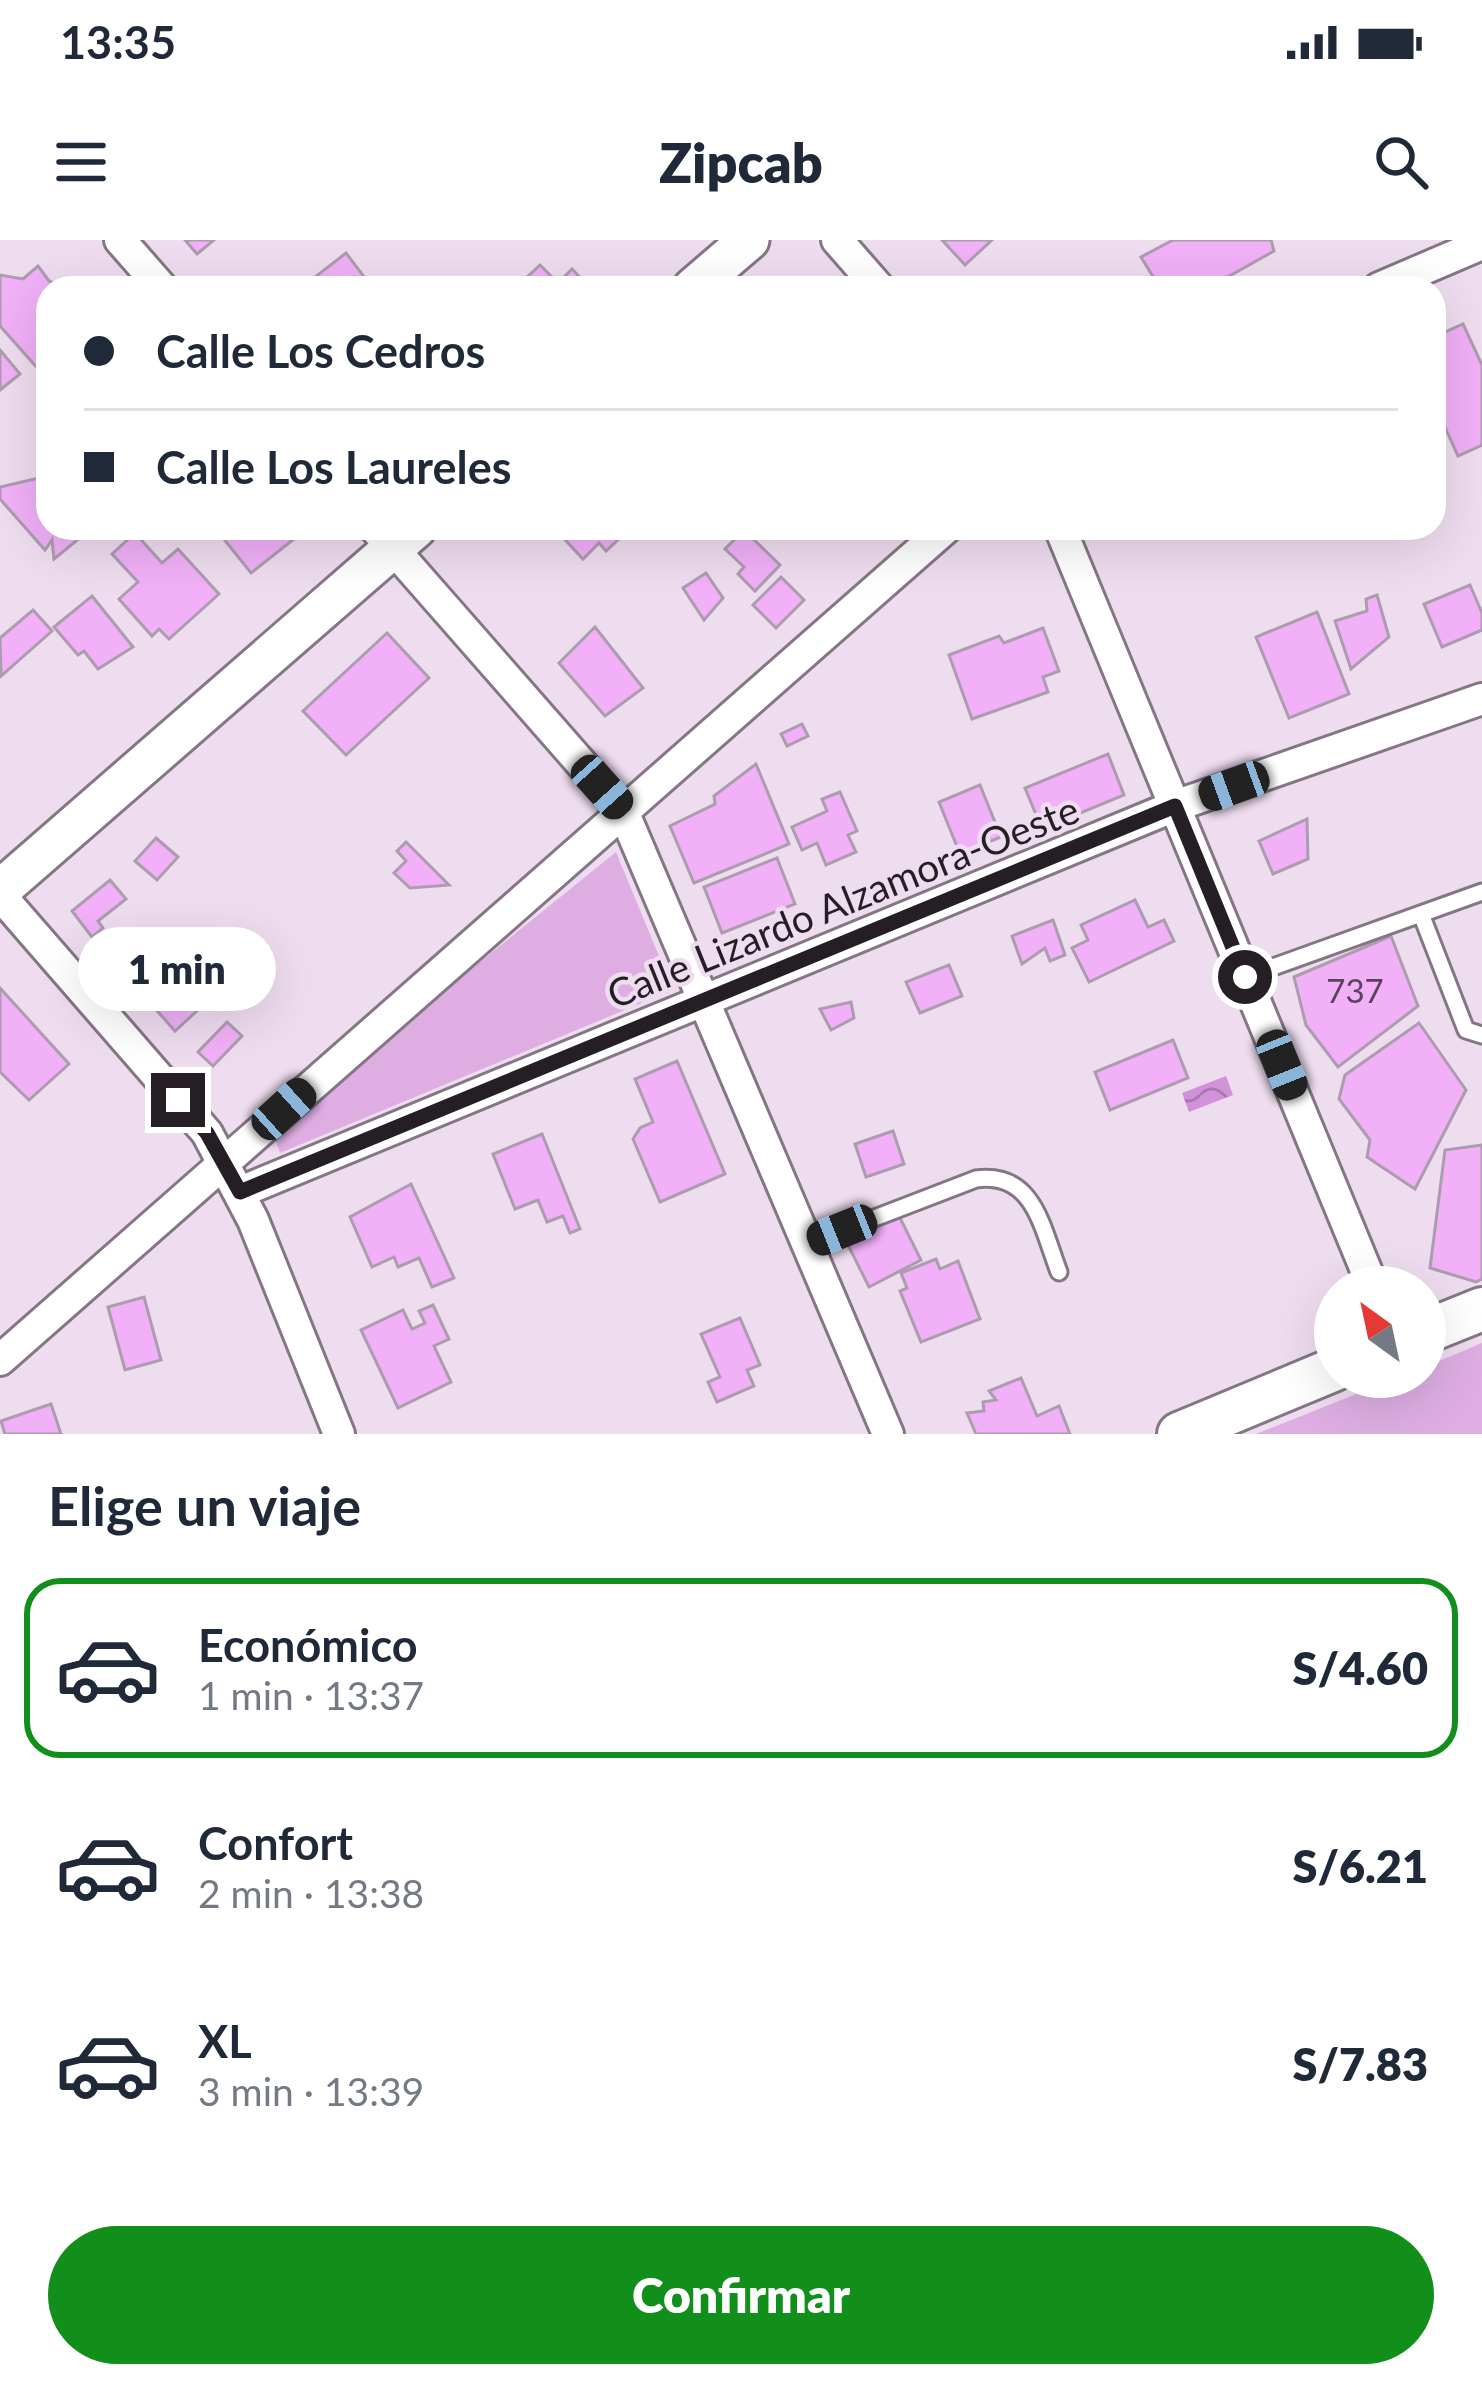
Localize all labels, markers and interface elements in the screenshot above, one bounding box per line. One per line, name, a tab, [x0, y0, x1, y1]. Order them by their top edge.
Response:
text: 13:35	[60, 15, 176, 69]
icon: menu	[48, 129, 114, 195]
icon: search	[1368, 129, 1434, 195]
text: Zipcab	[659, 130, 823, 195]
text: Calle Los Cedros	[156, 324, 485, 378]
text: Calle Los Laureles	[156, 440, 511, 494]
car	[565, 748, 639, 826]
car	[1194, 757, 1274, 815]
street label: Calle Lizardo Alzamora-Oeste	[600, 785, 1085, 1017]
callout: 1 min	[79, 926, 277, 1010]
text: 1 min	[128, 946, 226, 992]
route start	[1218, 950, 1272, 1004]
house number: 737	[1326, 970, 1384, 1010]
car	[1252, 1025, 1312, 1105]
car	[245, 1072, 323, 1146]
route end	[151, 1073, 205, 1127]
car	[802, 1200, 882, 1260]
north arrow	[1314, 1266, 1446, 1398]
map controls	[1314, 1266, 1446, 1398]
text: Elige un viaje	[48, 1473, 361, 1538]
icon: car	[54, 1614, 162, 1722]
text: Económico	[198, 1618, 418, 1672]
text: S/4.60	[1292, 1641, 1428, 1695]
text: 1 min · 13:37	[198, 1672, 424, 1718]
icon: car	[54, 1812, 162, 1920]
text: Confort	[198, 1816, 353, 1870]
text: S/6.21	[1292, 1839, 1428, 1893]
text: 2 min · 13:38	[198, 1870, 424, 1916]
icon: car	[54, 2010, 162, 2118]
text: XL	[198, 2014, 252, 2068]
text: S/7.83	[1292, 2037, 1428, 2091]
text: 3 min · 13:39	[198, 2068, 424, 2114]
button: Confirmar	[48, 2226, 1434, 2364]

